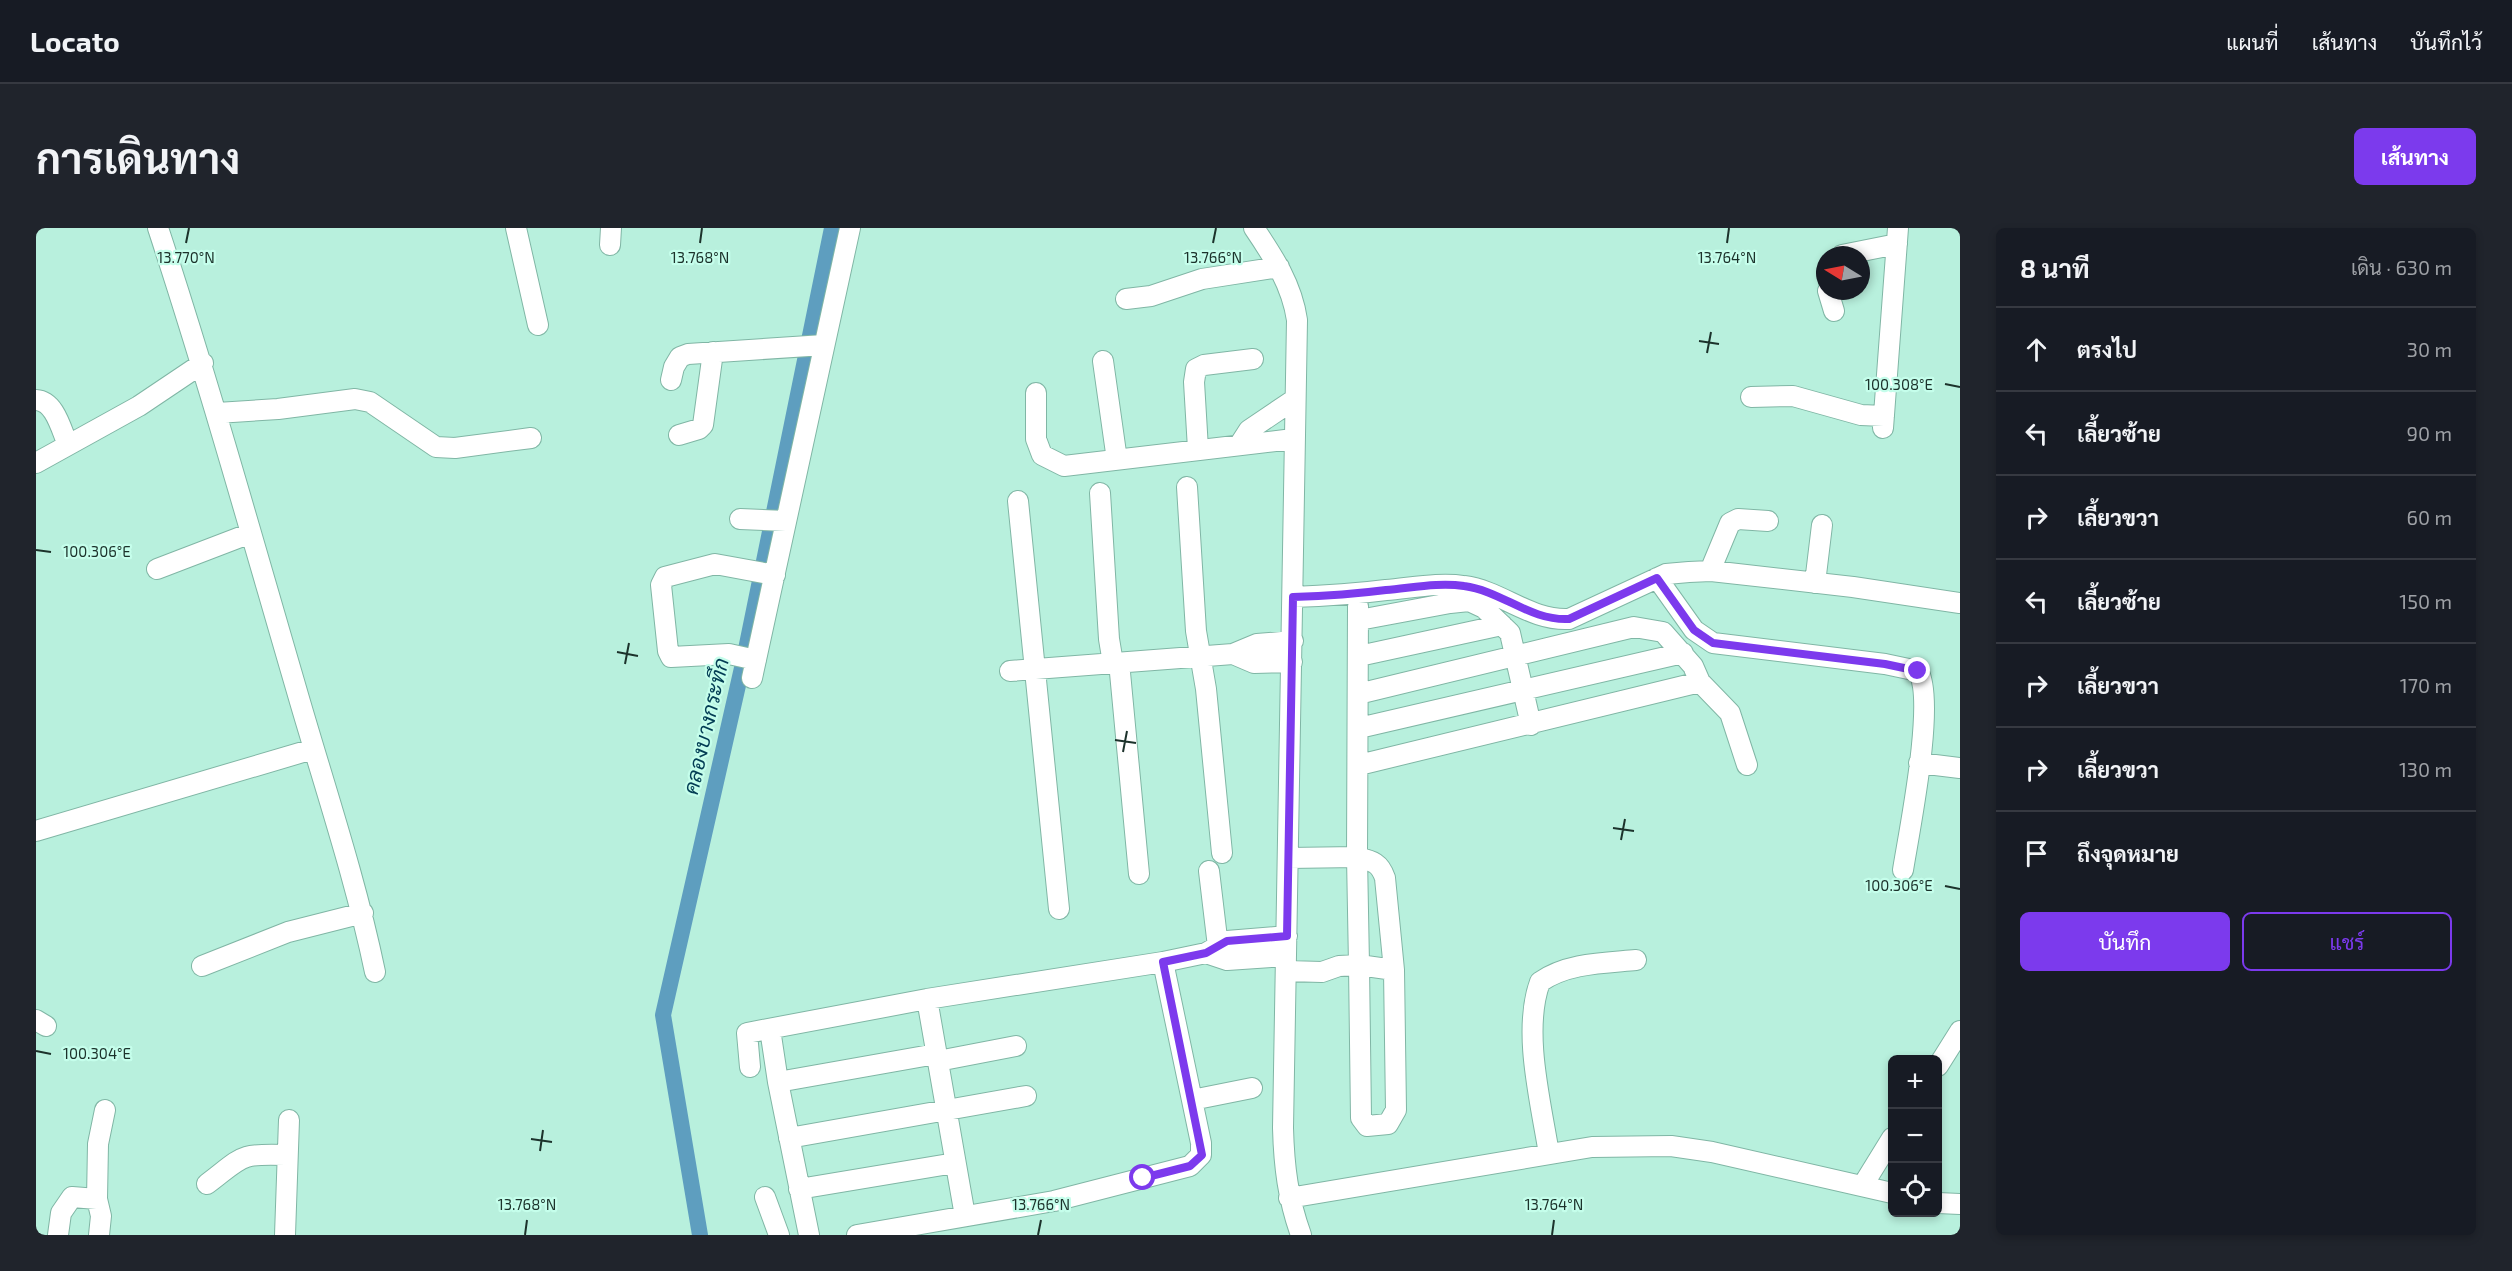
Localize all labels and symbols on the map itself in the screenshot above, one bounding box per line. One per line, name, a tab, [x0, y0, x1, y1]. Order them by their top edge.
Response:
north arrow	[1816, 246, 1870, 300]
text: 13.770°N	[157, 248, 215, 266]
text: 13.768°N	[671, 248, 729, 266]
text: 13.766°N	[1184, 248, 1242, 266]
text: 13.764°N	[1698, 248, 1756, 266]
text: 100.308°E	[1865, 375, 1933, 393]
text: 100.306°E	[63, 542, 131, 560]
water label: คลองบางกระทึก	[677, 655, 733, 797]
route end	[1904, 657, 1930, 683]
text: 100.306°E	[1865, 876, 1933, 894]
text: 100.304°E	[63, 1044, 131, 1062]
route start	[1129, 1164, 1155, 1190]
text: 13.768°N	[498, 1195, 556, 1213]
text: 13.766°N	[1012, 1195, 1070, 1213]
text: 13.764°N	[1525, 1195, 1583, 1213]

